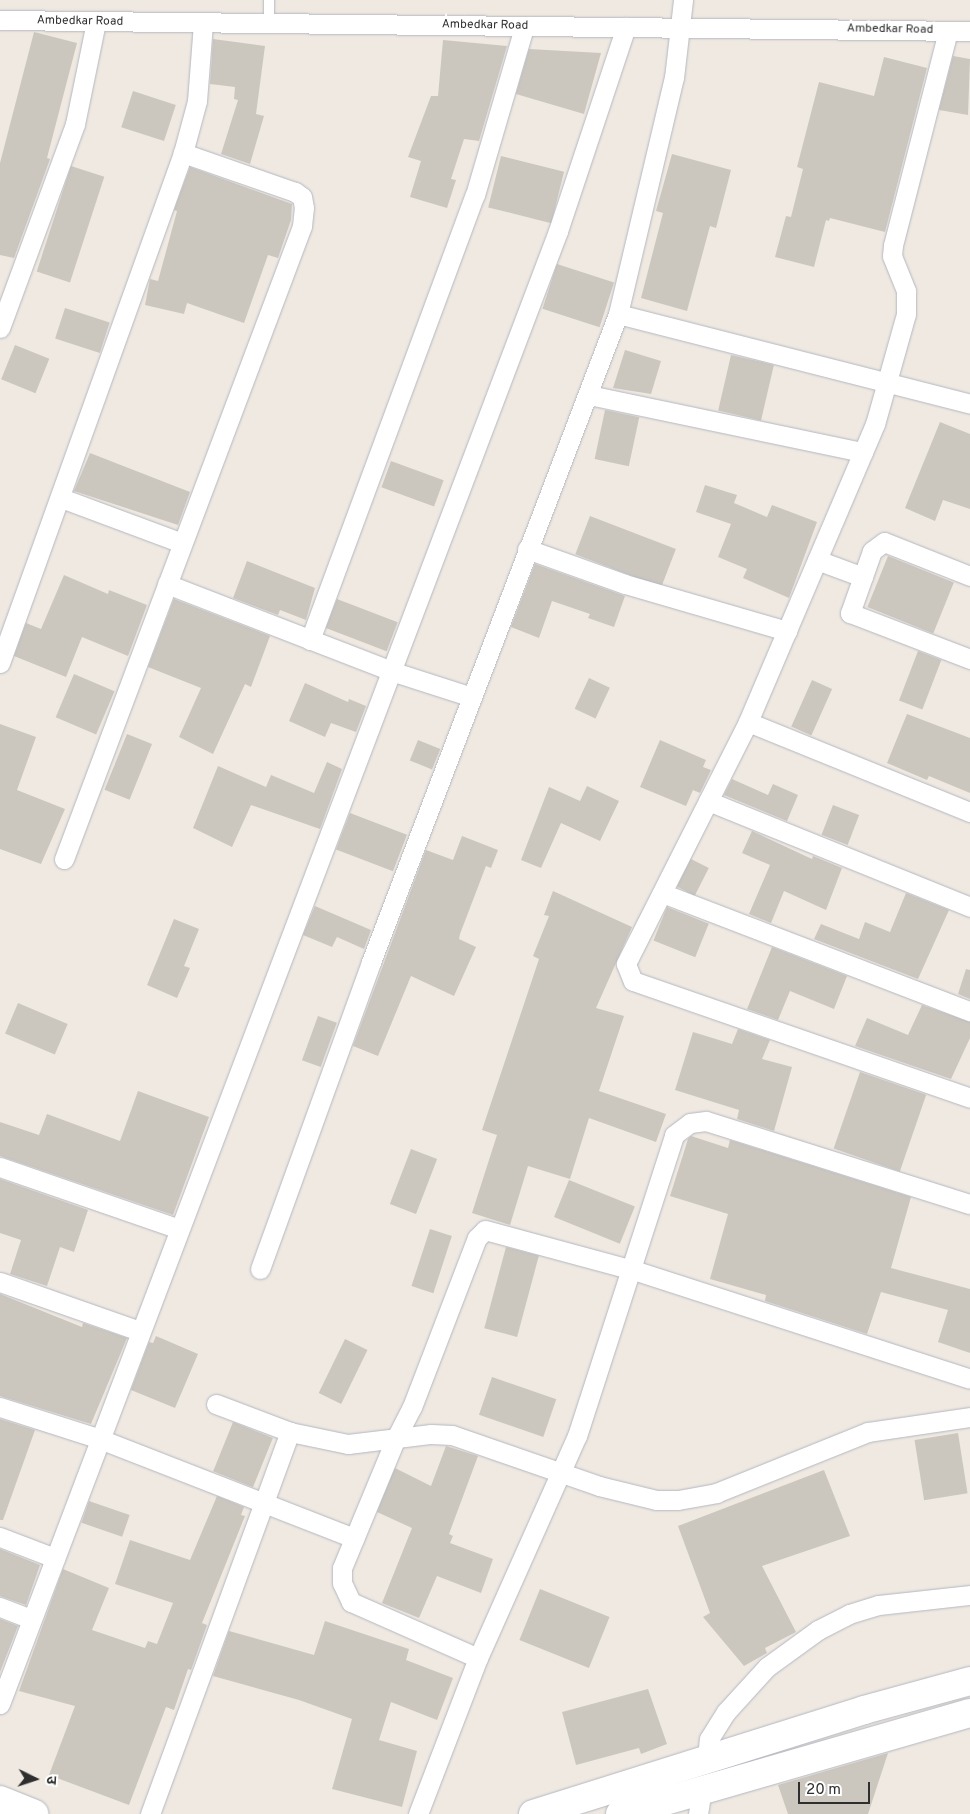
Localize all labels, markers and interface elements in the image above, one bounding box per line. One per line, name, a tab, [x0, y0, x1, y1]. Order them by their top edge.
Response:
street label: Ambedkar Road	[37, 14, 123, 30]
street label: Ambedkar Road	[442, 18, 528, 34]
street label: Ambedkar Road	[847, 22, 933, 38]
north arrow	[10, 1754, 60, 1804]
scale bar	[800, 1772, 872, 1804]
text: उ	[42, 1775, 59, 1785]
text: 20 m	[806, 1781, 841, 1800]

